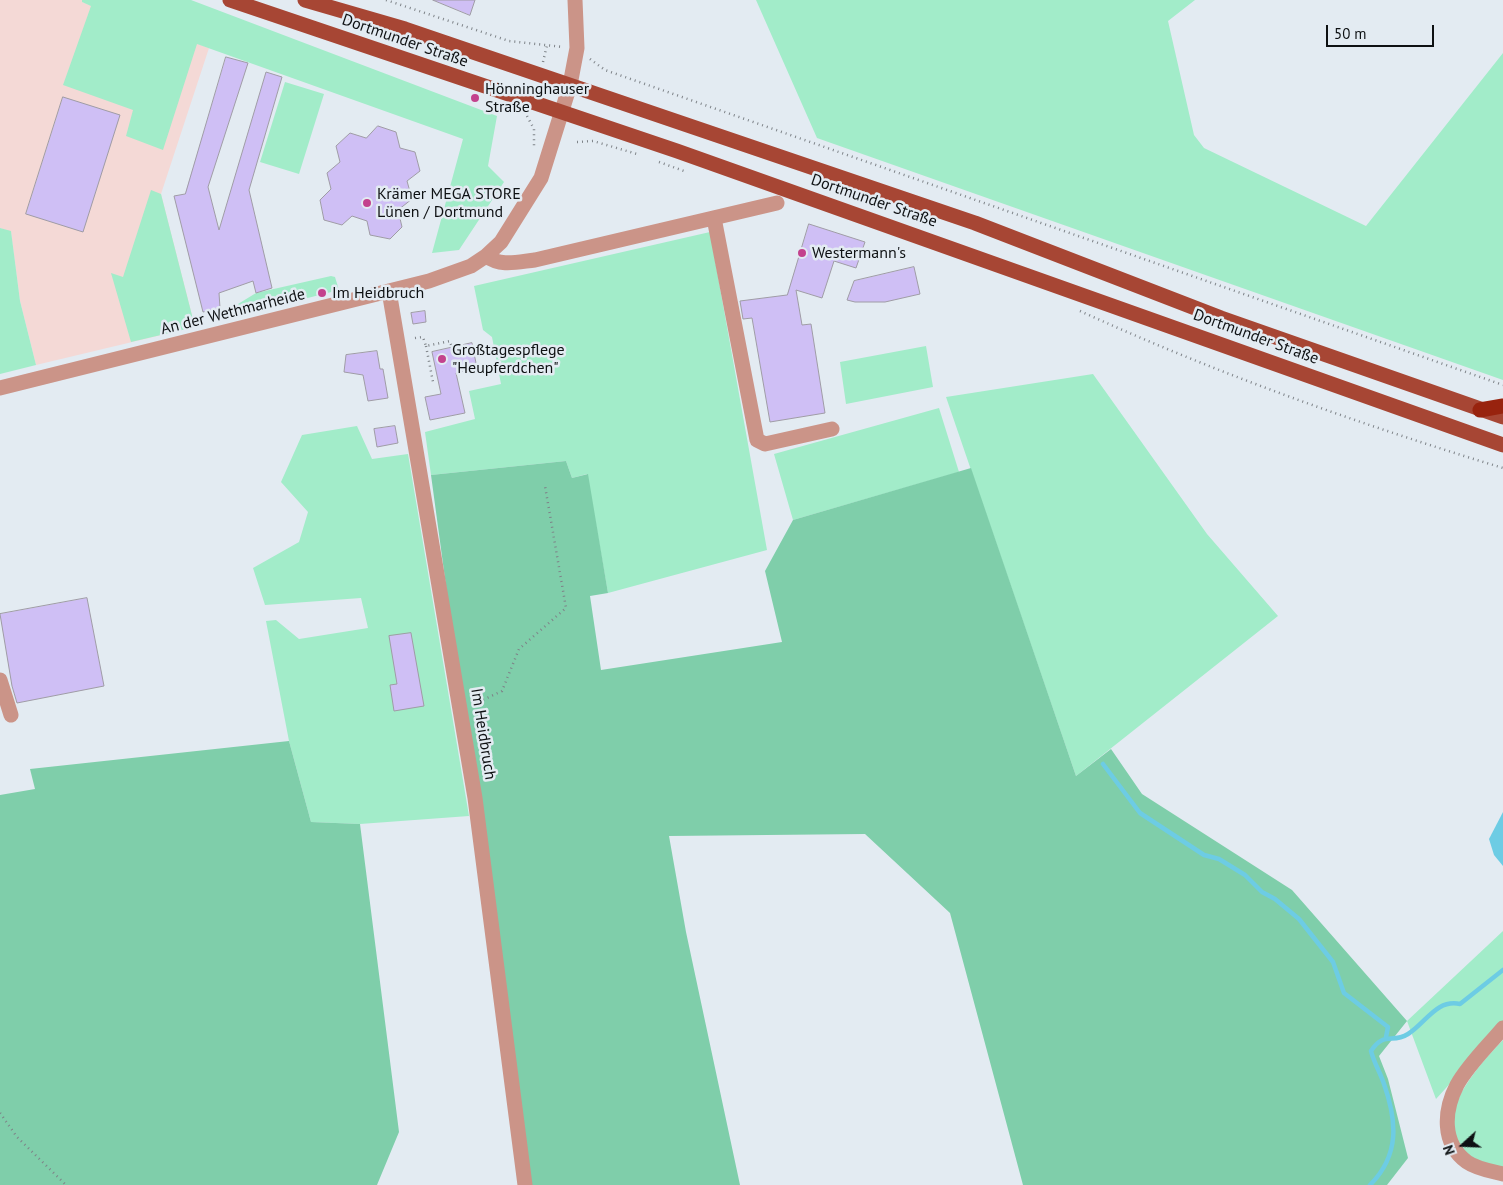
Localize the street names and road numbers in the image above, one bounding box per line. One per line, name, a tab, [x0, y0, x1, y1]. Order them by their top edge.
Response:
street label: Dortmunder Straße	[339, 10, 471, 72]
street label: Dortmunder Straße	[808, 170, 940, 232]
street label: An der Wethmarheide	[159, 285, 307, 339]
street label: Dortmunder Straße	[1191, 305, 1321, 369]
street label: Im Heidbruch	[466, 687, 500, 781]

